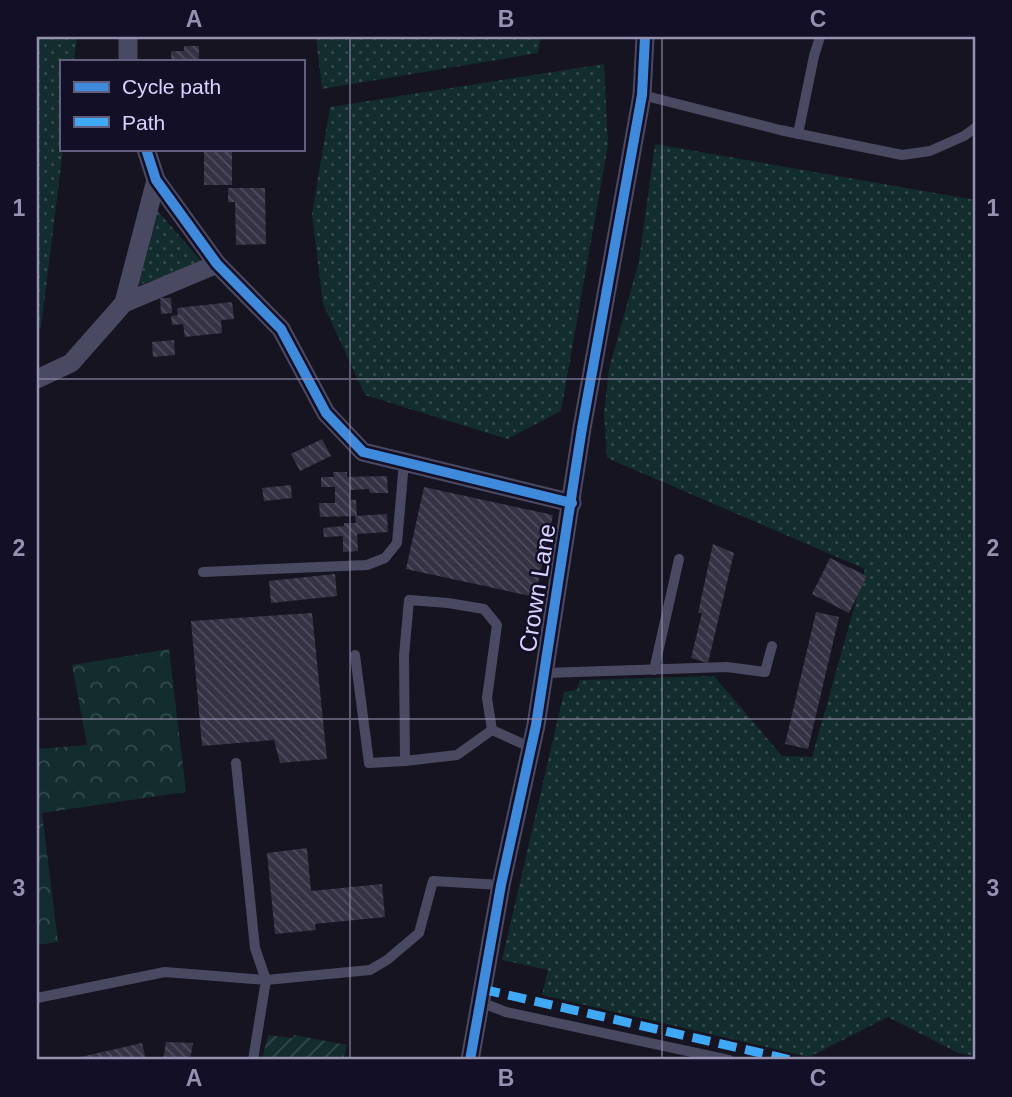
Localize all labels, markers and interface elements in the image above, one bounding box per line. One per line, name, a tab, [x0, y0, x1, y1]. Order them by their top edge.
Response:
text: A	[186, 6, 202, 32]
text: B	[498, 6, 514, 32]
text: C	[810, 6, 826, 32]
legend	[60, 60, 304, 150]
text: Cycle path	[122, 75, 221, 98]
text: Path	[122, 111, 165, 134]
text: 1	[13, 195, 26, 221]
text: 1	[987, 195, 1000, 221]
street label: Crown Lane	[514, 522, 560, 654]
text: 2	[13, 535, 25, 561]
text: 2	[987, 535, 999, 561]
text: 3	[13, 875, 25, 901]
text: 3	[987, 875, 999, 901]
text: A	[186, 1065, 202, 1091]
text: B	[498, 1065, 514, 1091]
text: C	[810, 1065, 826, 1091]

